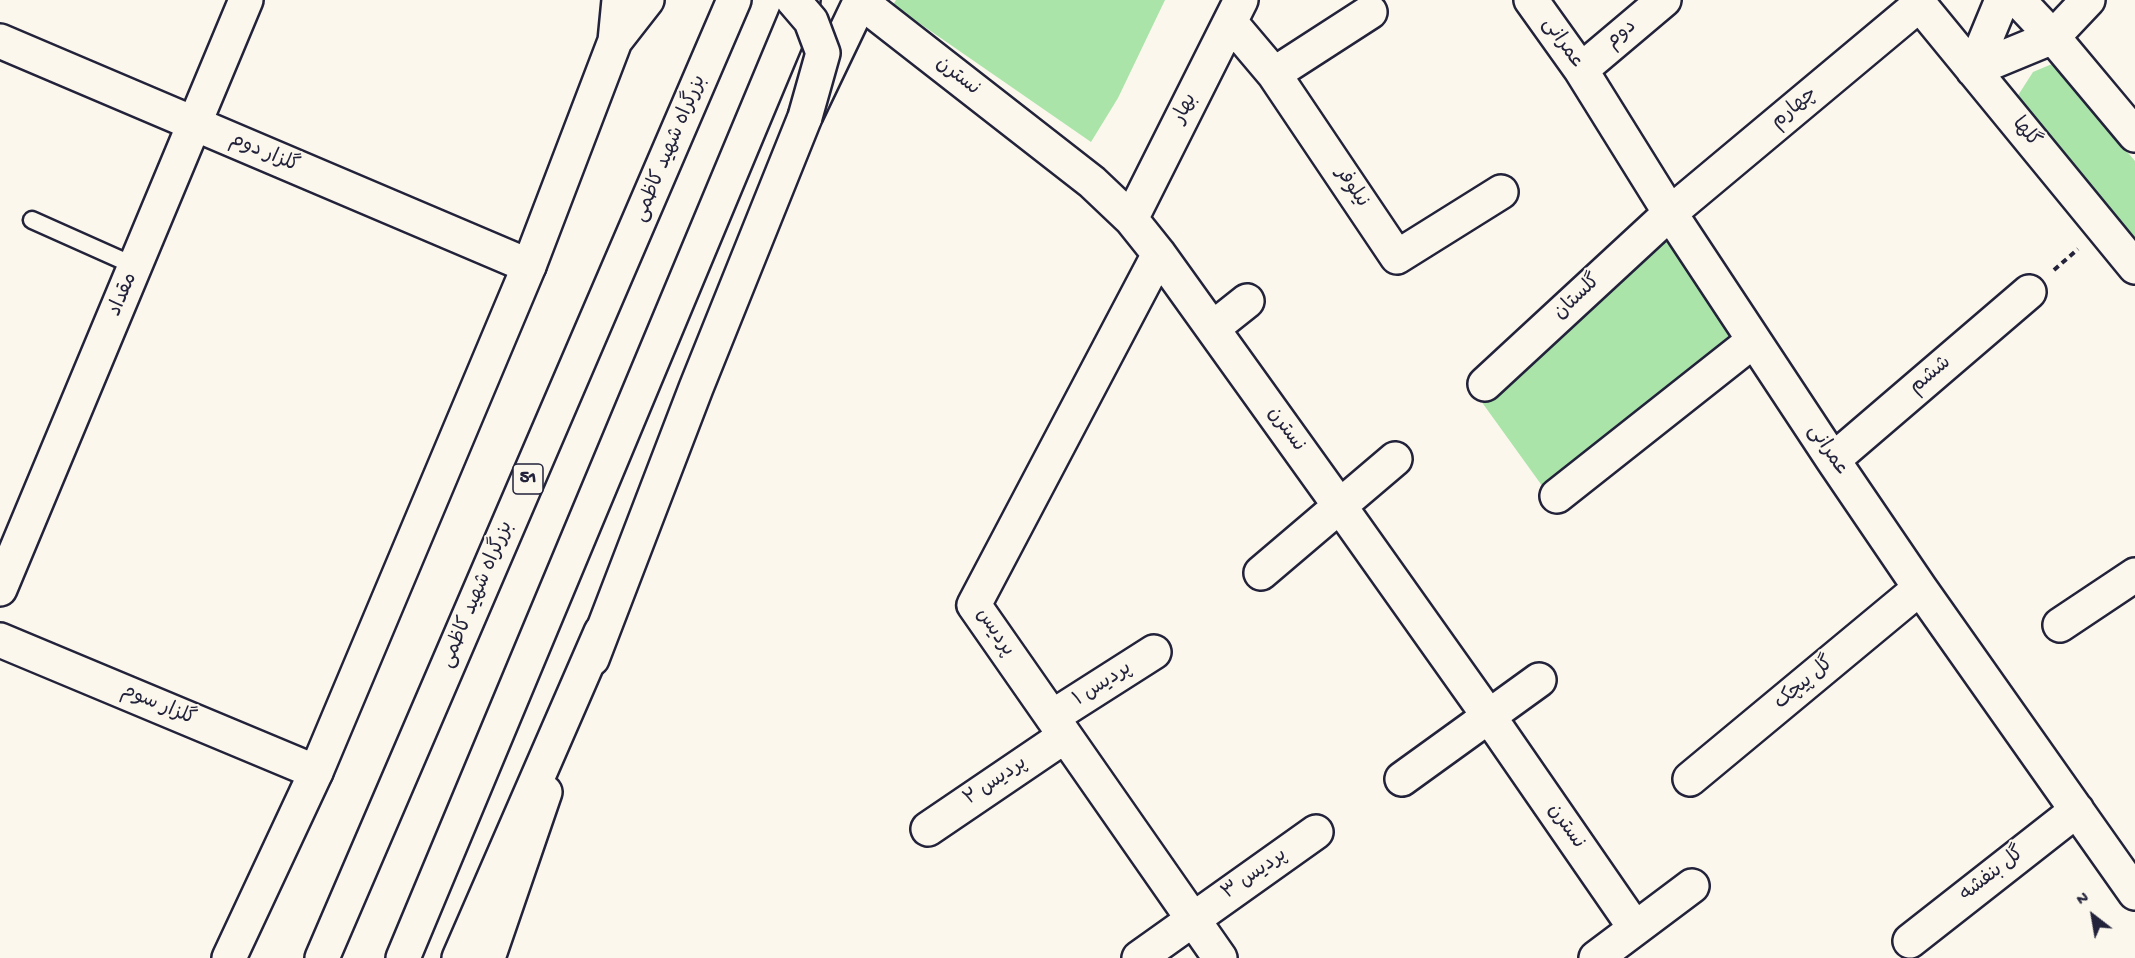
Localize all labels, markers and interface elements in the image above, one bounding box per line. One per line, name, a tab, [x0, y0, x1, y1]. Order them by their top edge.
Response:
street label: عمرانی	[1536, 14, 1588, 74]
street label: دوم	[1602, 15, 1642, 55]
street label: نسترن	[930, 52, 984, 102]
street label: بزرگراه شهید کاظمی	[629, 72, 713, 226]
street label: چهارم	[1767, 83, 1823, 135]
street label: بهار	[1168, 90, 1204, 128]
street label: گلها	[2006, 113, 2044, 153]
street label: گلزار دوم	[226, 129, 302, 179]
street label: نیلوفر	[1329, 163, 1373, 213]
street label: مقداد	[104, 270, 144, 320]
street label: گلستان	[1549, 270, 1607, 326]
street label: ششم	[1905, 352, 1957, 400]
street label: نسترن	[1261, 403, 1309, 457]
street label: عمرانی	[1801, 420, 1853, 482]
road number: 51	[513, 464, 543, 494]
street label: بزرگراه شهید کاظمی	[436, 518, 520, 672]
street label: پردیس	[969, 604, 1019, 662]
street label: گل پیچک	[1770, 652, 1840, 716]
street label: پردیس ۱	[1069, 657, 1137, 713]
street label: گلزار سوم	[117, 680, 199, 732]
street label: پردیس ۲	[960, 752, 1032, 812]
street label: نسترن	[1541, 800, 1589, 854]
street label: گل بنفشه	[1956, 842, 2030, 908]
street label: پردیس ۳	[1218, 844, 1292, 906]
north arrow	[2063, 886, 2123, 946]
text: N	[2074, 889, 2093, 911]

